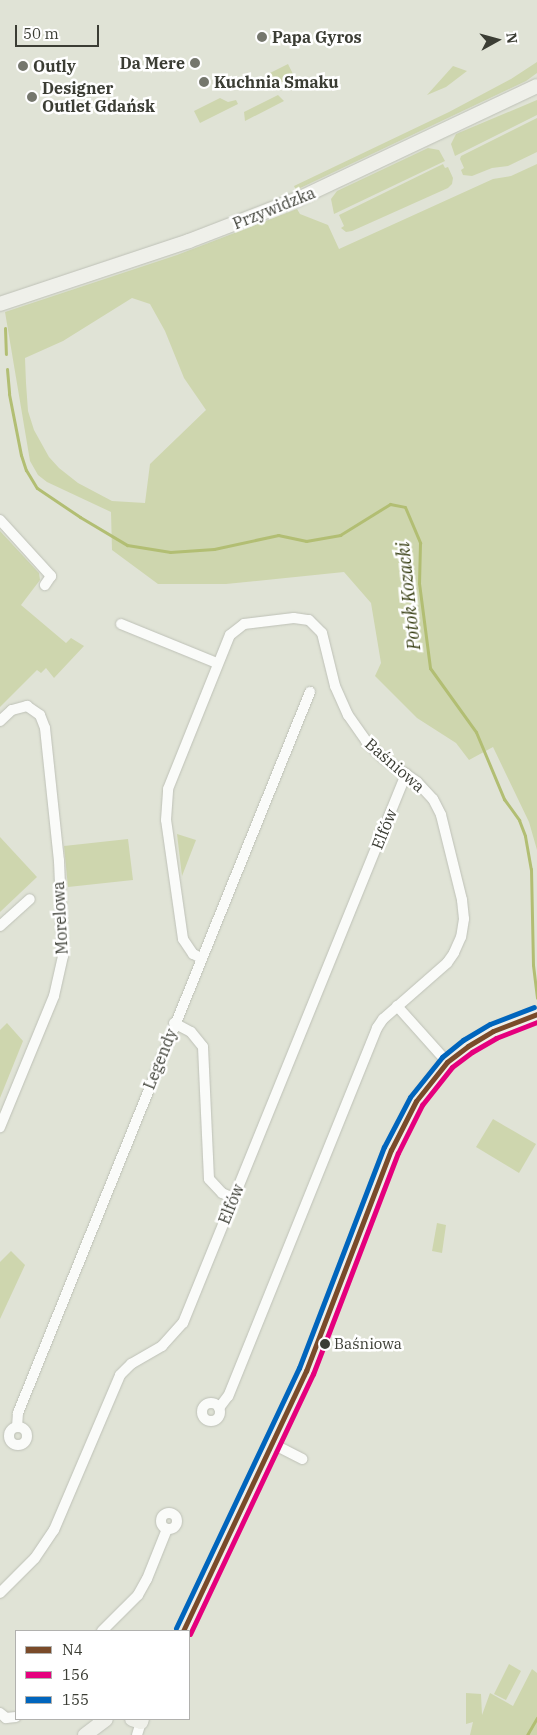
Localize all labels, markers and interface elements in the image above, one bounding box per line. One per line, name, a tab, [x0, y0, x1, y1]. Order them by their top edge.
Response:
scale bar	[18, 15, 101, 47]
north arrow	[472, 15, 522, 65]
text: 50 m	[23, 24, 59, 43]
place label: Papa Gyros	[272, 27, 362, 47]
marker: Papa Gyros	[256, 31, 268, 43]
text: N	[502, 32, 521, 45]
place label: Da Mere	[120, 53, 185, 73]
place label: Outly	[33, 56, 76, 76]
marker: Da Mere	[189, 57, 201, 69]
marker: Outly	[17, 60, 29, 72]
place label: Kuchnia Smaku	[214, 72, 339, 92]
marker: Kuchnia Smaku	[198, 76, 210, 88]
place label: Designer Outlet Gdańsk	[42, 78, 155, 116]
marker: Designer Outlet Gdańsk	[26, 91, 38, 103]
street label: Przywidzka	[230, 183, 318, 233]
water label: Potok Kozacki	[393, 541, 425, 651]
street label: Baśniowa	[361, 734, 429, 796]
street label: Elfów	[367, 806, 401, 852]
street label: Morelowa	[48, 881, 72, 955]
street label: Legendy	[139, 1026, 181, 1092]
street label: Elfów	[214, 1181, 248, 1227]
place label: Baśniowa	[334, 1335, 402, 1353]
marker: Baśniowa	[320, 1339, 330, 1349]
legend	[15, 1630, 190, 1720]
text: N4	[62, 1640, 83, 1659]
text: 156	[62, 1665, 89, 1684]
text: 155	[62, 1690, 89, 1709]

